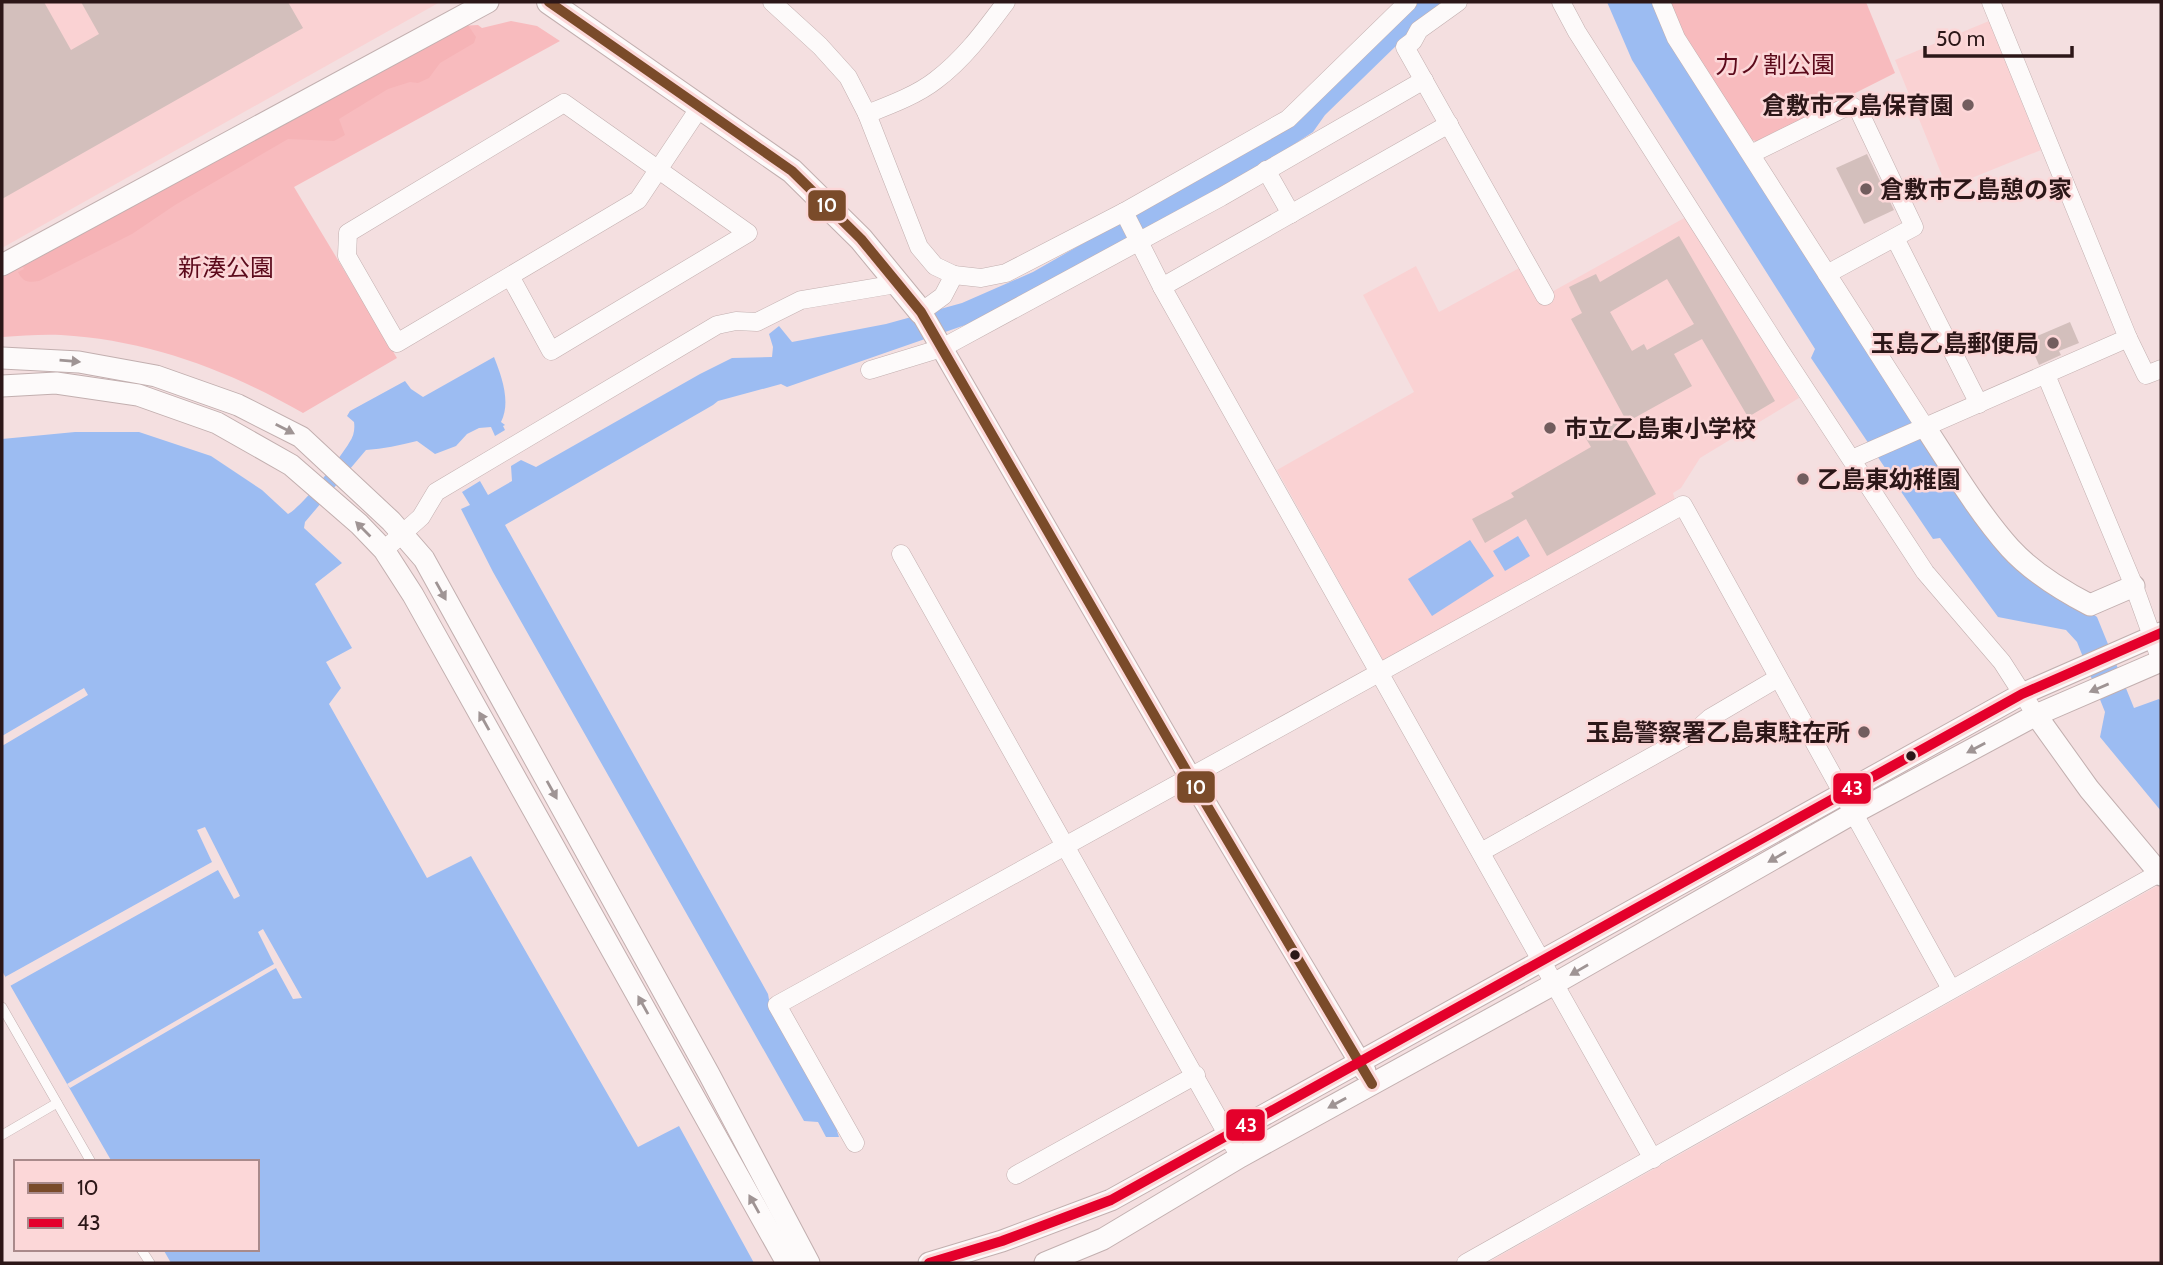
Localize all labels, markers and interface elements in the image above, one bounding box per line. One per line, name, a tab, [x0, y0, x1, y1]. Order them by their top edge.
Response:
scale bar	[1925, 14, 2072, 58]
text: 50 m	[1936, 26, 1985, 51]
park label: 力ノ割公園	[1715, 50, 1835, 79]
place label: 倉敷市乙島保育園	[1762, 91, 1954, 120]
marker: 倉敷市乙島保育園	[1960, 97, 1976, 113]
place label: 倉敷市乙島憩の家	[1880, 175, 2072, 204]
marker: 倉敷市乙島憩の家	[1858, 181, 1874, 197]
line badge: 10	[807, 189, 847, 222]
text: 10	[817, 194, 837, 217]
park label: 新湊公園	[178, 253, 274, 282]
place label: 玉島乙島郵便局	[1871, 329, 2039, 358]
marker: 玉島乙島郵便局	[2045, 335, 2061, 351]
one-way arrow	[59, 356, 81, 367]
place label: 市立乙島東小学校	[1564, 414, 1756, 443]
marker: 市立乙島東小学校	[1542, 420, 1558, 436]
one-way arrow	[275, 423, 295, 434]
place label: 乙島東幼稚園	[1817, 465, 1961, 494]
marker: 乙島東幼稚園	[1795, 471, 1811, 487]
one-way arrow	[355, 522, 372, 538]
one-way arrow	[435, 581, 447, 601]
one-way arrow	[2089, 682, 2109, 694]
one-way arrow	[478, 711, 490, 731]
place label: 玉島警察署乙島東駐在所	[1586, 718, 1850, 747]
marker: 玉島警察署乙島東駐在所	[1856, 724, 1872, 740]
one-way arrow	[1966, 742, 1986, 753]
unlabelled marker	[1904, 749, 1918, 763]
line badge: 10	[1176, 770, 1216, 804]
line badge: 43	[1832, 772, 1872, 805]
text: 10	[1186, 776, 1206, 799]
text: 43	[1841, 777, 1863, 800]
one-way arrow	[546, 780, 558, 800]
one-way arrow	[1767, 851, 1786, 863]
unlabelled marker	[1288, 948, 1302, 962]
one-way arrow	[1570, 964, 1589, 976]
one-way arrow	[637, 995, 649, 1015]
one-way arrow	[1327, 1098, 1347, 1109]
line badge: 43	[1225, 1108, 1266, 1142]
text: 43	[1235, 1114, 1257, 1137]
legend	[14, 1160, 259, 1251]
text: 10	[77, 1175, 99, 1200]
one-way arrow	[748, 1194, 760, 1213]
text: 43	[77, 1210, 101, 1235]

